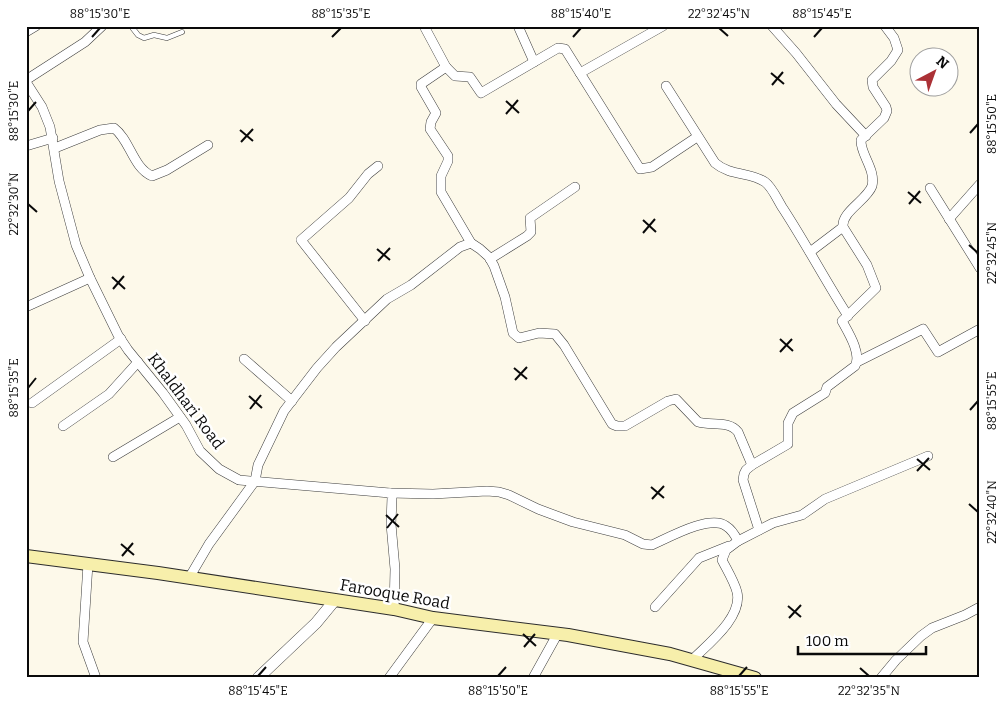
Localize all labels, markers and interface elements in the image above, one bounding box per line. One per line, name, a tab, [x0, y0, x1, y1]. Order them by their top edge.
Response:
text: 88°15'30"E	[70, 7, 130, 21]
text: 88°15'35"E	[311, 7, 371, 21]
text: 88°15'40"E	[551, 7, 611, 21]
text: 22°32'45"N	[688, 7, 751, 21]
text: 88°15'45"E	[792, 7, 852, 21]
north arrow	[908, 48, 958, 98]
text: N	[933, 53, 952, 73]
text: 88°15'30"E	[7, 81, 21, 141]
text: 88°15'50"E	[985, 94, 999, 154]
text: 22°32'30"N	[7, 172, 21, 236]
text: 22°32'45"N	[985, 221, 999, 284]
street label: Khaldhari Road	[144, 349, 229, 453]
text: 88°15'35"E	[7, 358, 21, 418]
text: 88°15'55"E	[985, 372, 999, 430]
text: 22°32'40"N	[985, 480, 999, 544]
street label: Farooque Road	[339, 575, 452, 613]
scale bar	[798, 624, 926, 656]
text: 100 m	[806, 632, 849, 650]
text: 88°15'45"E	[228, 684, 288, 698]
text: 88°15'50"E	[468, 684, 528, 698]
text: 88°15'55"E	[710, 684, 768, 698]
text: 22°32'35"N	[838, 684, 900, 698]

